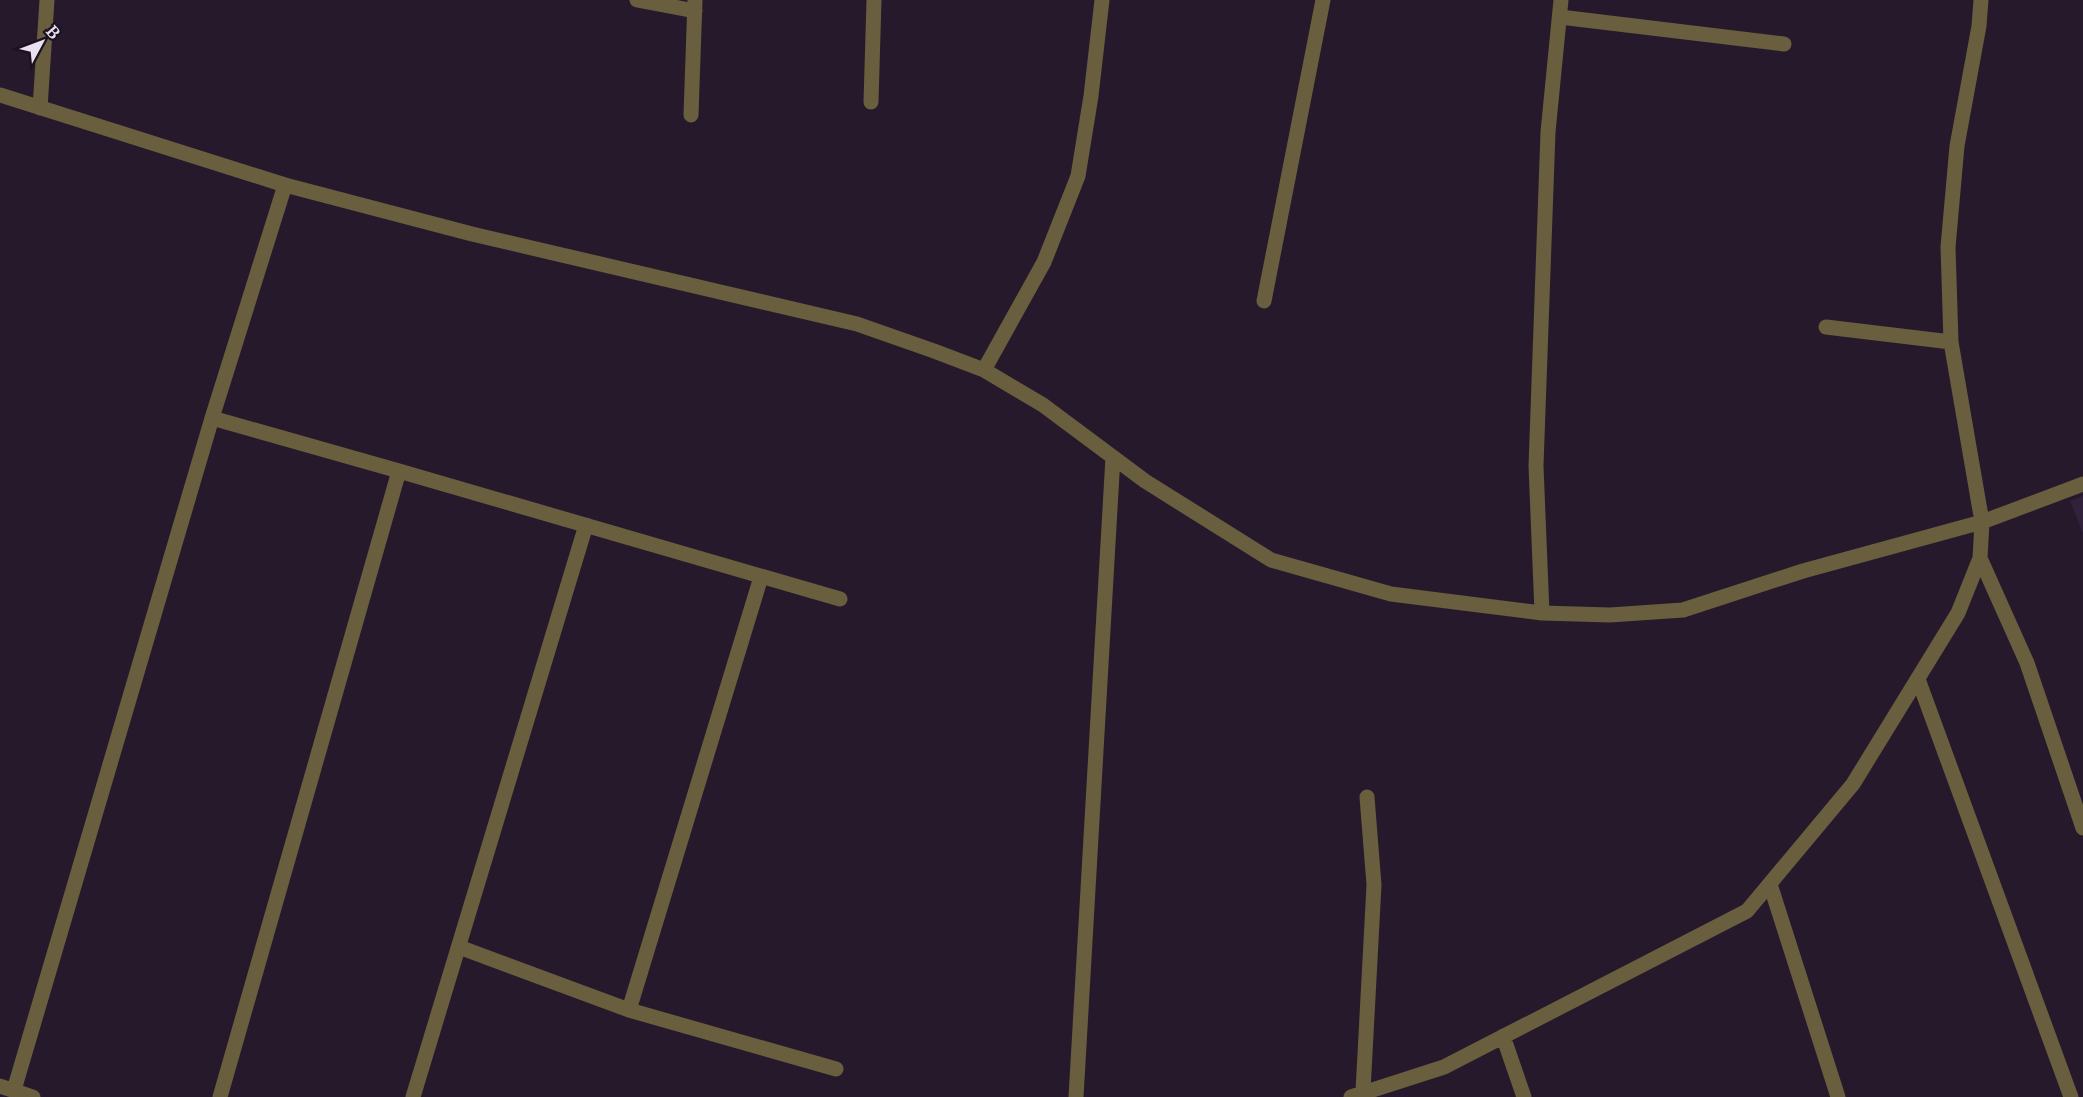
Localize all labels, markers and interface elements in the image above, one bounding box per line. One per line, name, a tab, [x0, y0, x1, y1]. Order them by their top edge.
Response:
north arrow	[12, 12, 72, 72]
text: B	[42, 21, 65, 43]

